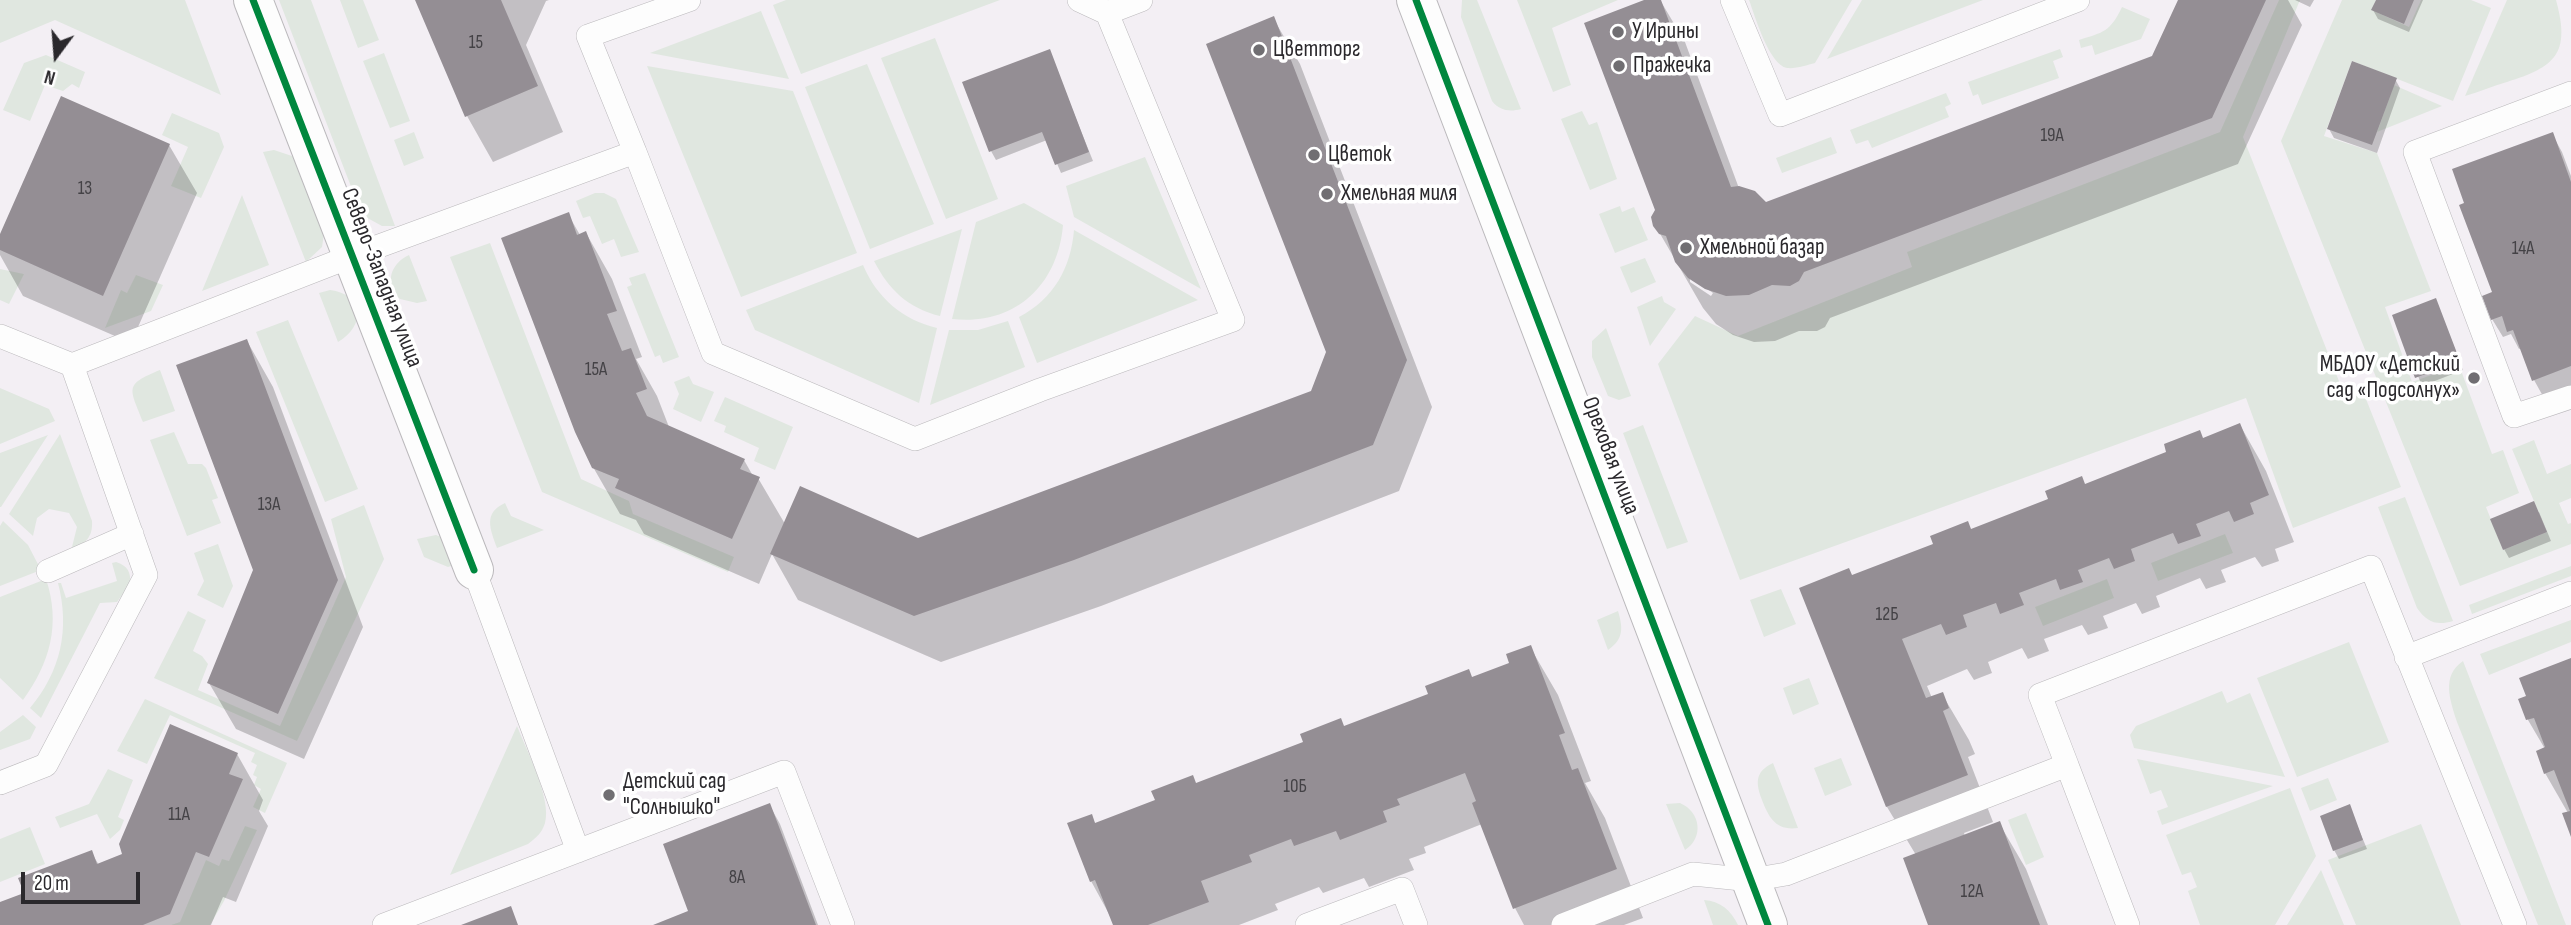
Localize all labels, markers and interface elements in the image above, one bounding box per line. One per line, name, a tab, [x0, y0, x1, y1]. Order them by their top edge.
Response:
place label: У Ирины	[1632, 18, 1699, 46]
north arrow	[21, 21, 91, 91]
marker: У Ирины	[1610, 24, 1626, 40]
house number: 15	[469, 32, 483, 54]
place label: Цветторг	[1273, 36, 1360, 64]
marker: Цветторг	[1251, 42, 1267, 58]
place label: Пражечка	[1633, 52, 1711, 80]
marker: Пражечка	[1611, 58, 1627, 74]
text: N	[42, 64, 58, 89]
house number: 19А	[2040, 125, 2064, 147]
place label: Цветок	[1328, 141, 1391, 169]
marker: Цветок	[1306, 147, 1322, 163]
house number: 13	[78, 178, 92, 200]
place label: Хмельная миля	[1341, 180, 1457, 208]
street label: Северо-Западная улица	[334, 184, 428, 372]
marker: Хмельная миля	[1319, 186, 1335, 202]
place label: Хмельной базар	[1700, 234, 1824, 262]
house number: 14А	[2512, 238, 2534, 260]
marker: Хмельной базар	[1678, 240, 1694, 256]
place label: МБДОУ «Детский сад «Подсолнух»	[2320, 351, 2460, 405]
house number: 15А	[585, 359, 607, 381]
marker: МБДОУ «Детский сад «Подсолнух»	[2466, 370, 2482, 386]
street label: Ореховая улица	[1575, 393, 1645, 519]
house number: 13А	[258, 494, 280, 516]
house number: 12Б	[1875, 604, 1899, 626]
place label: Детский сад "Солнышко"	[623, 768, 726, 822]
house number: 10Б	[1283, 776, 1307, 798]
marker: Детский сад "Солнышко"	[601, 787, 617, 803]
house number: 11А	[168, 804, 190, 826]
scale bar	[24, 858, 144, 902]
house number: 8А	[729, 867, 745, 889]
text: 20 m	[34, 871, 69, 896]
house number: 12А	[1961, 881, 1983, 903]

